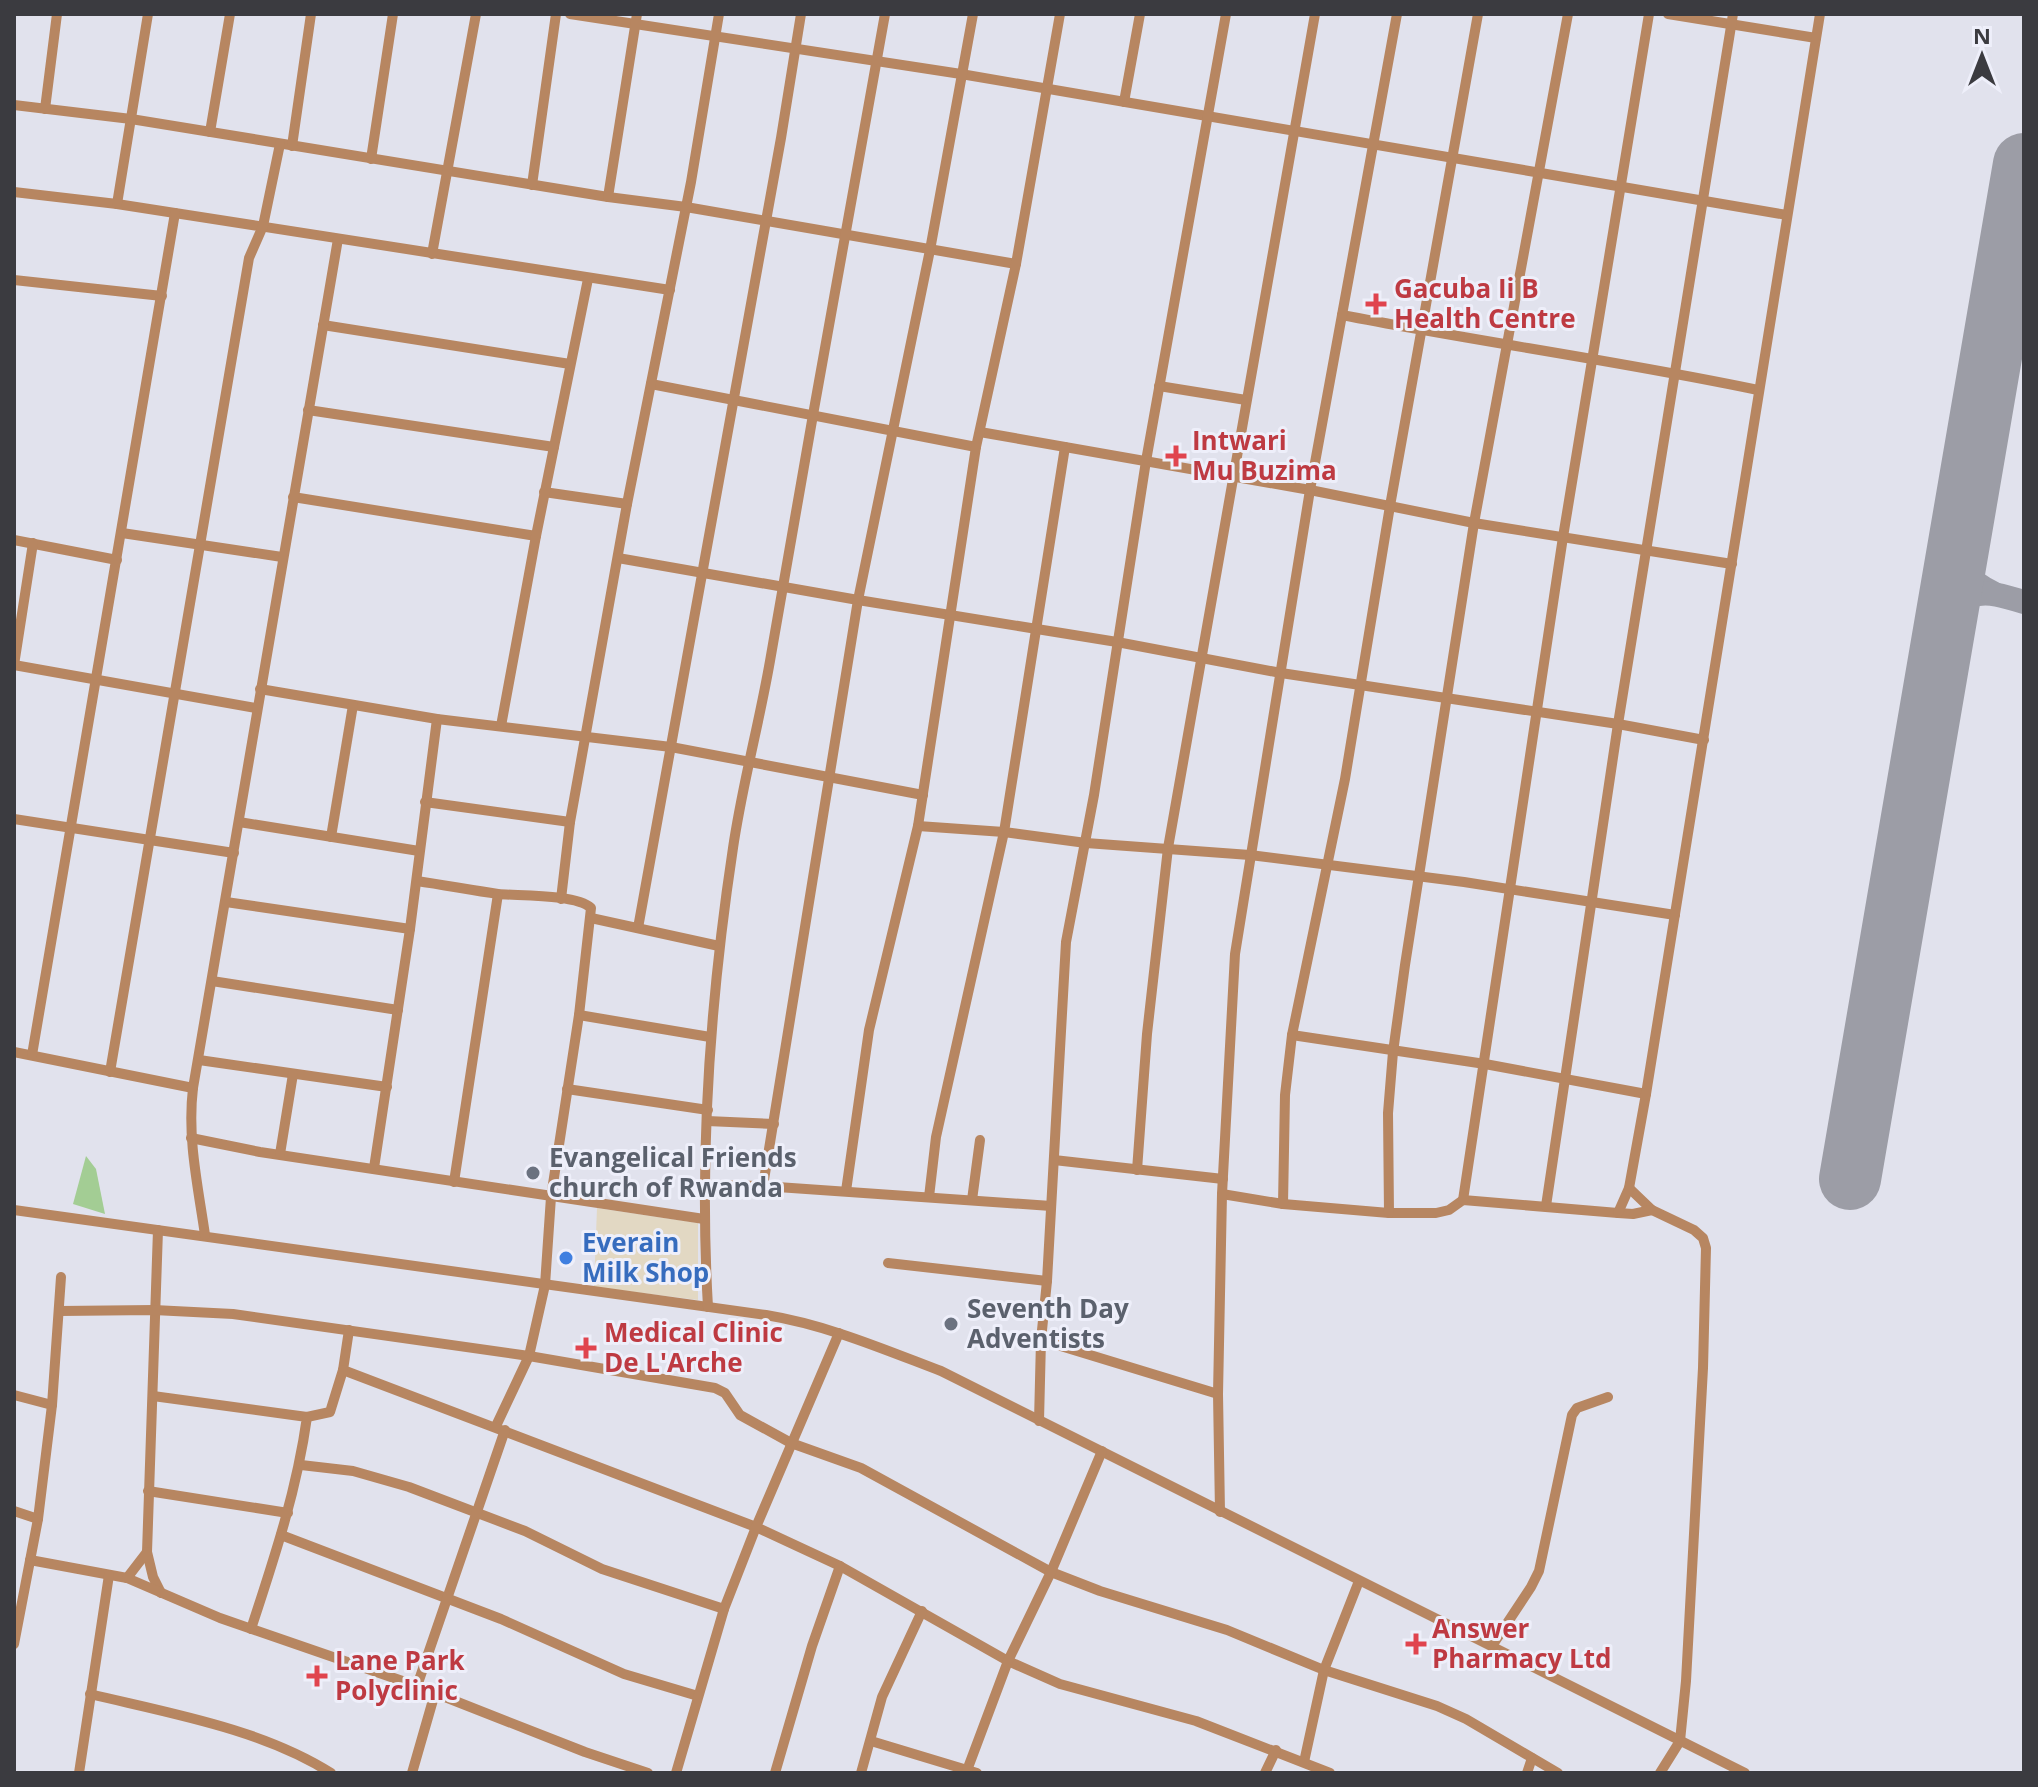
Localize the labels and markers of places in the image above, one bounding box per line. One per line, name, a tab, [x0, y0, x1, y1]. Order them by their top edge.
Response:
place label: Gacuba Ii B Health Centre	[1394, 270, 1576, 336]
marker: Gacuba Ii B Health Centre	[1365, 293, 1387, 315]
place label: Intwari Mu Buzima	[1192, 422, 1337, 488]
marker: Intwari Mu Buzima	[1167, 447, 1185, 465]
place label: Evangelical Friends church of Rwanda	[549, 1139, 797, 1205]
marker: Evangelical Friends church of Rwanda	[524, 1164, 542, 1182]
place label: Everain Milk Shop	[582, 1224, 709, 1290]
marker: Everain Milk Shop	[557, 1249, 575, 1267]
place label: Seventh Day Adventists	[967, 1290, 1129, 1356]
place label: Medical Clinic De L'Arche	[604, 1314, 783, 1380]
marker: Seventh Day Adventists	[942, 1315, 960, 1333]
marker: Medical Clinic De L'Arche	[575, 1337, 597, 1359]
place label: Answer Pharmacy Ltd	[1432, 1610, 1612, 1676]
marker: Answer Pharmacy Ltd	[1407, 1635, 1425, 1653]
place label: Lane Park Polyclinic	[335, 1642, 465, 1708]
marker: Lane Park Polyclinic	[306, 1665, 328, 1687]

